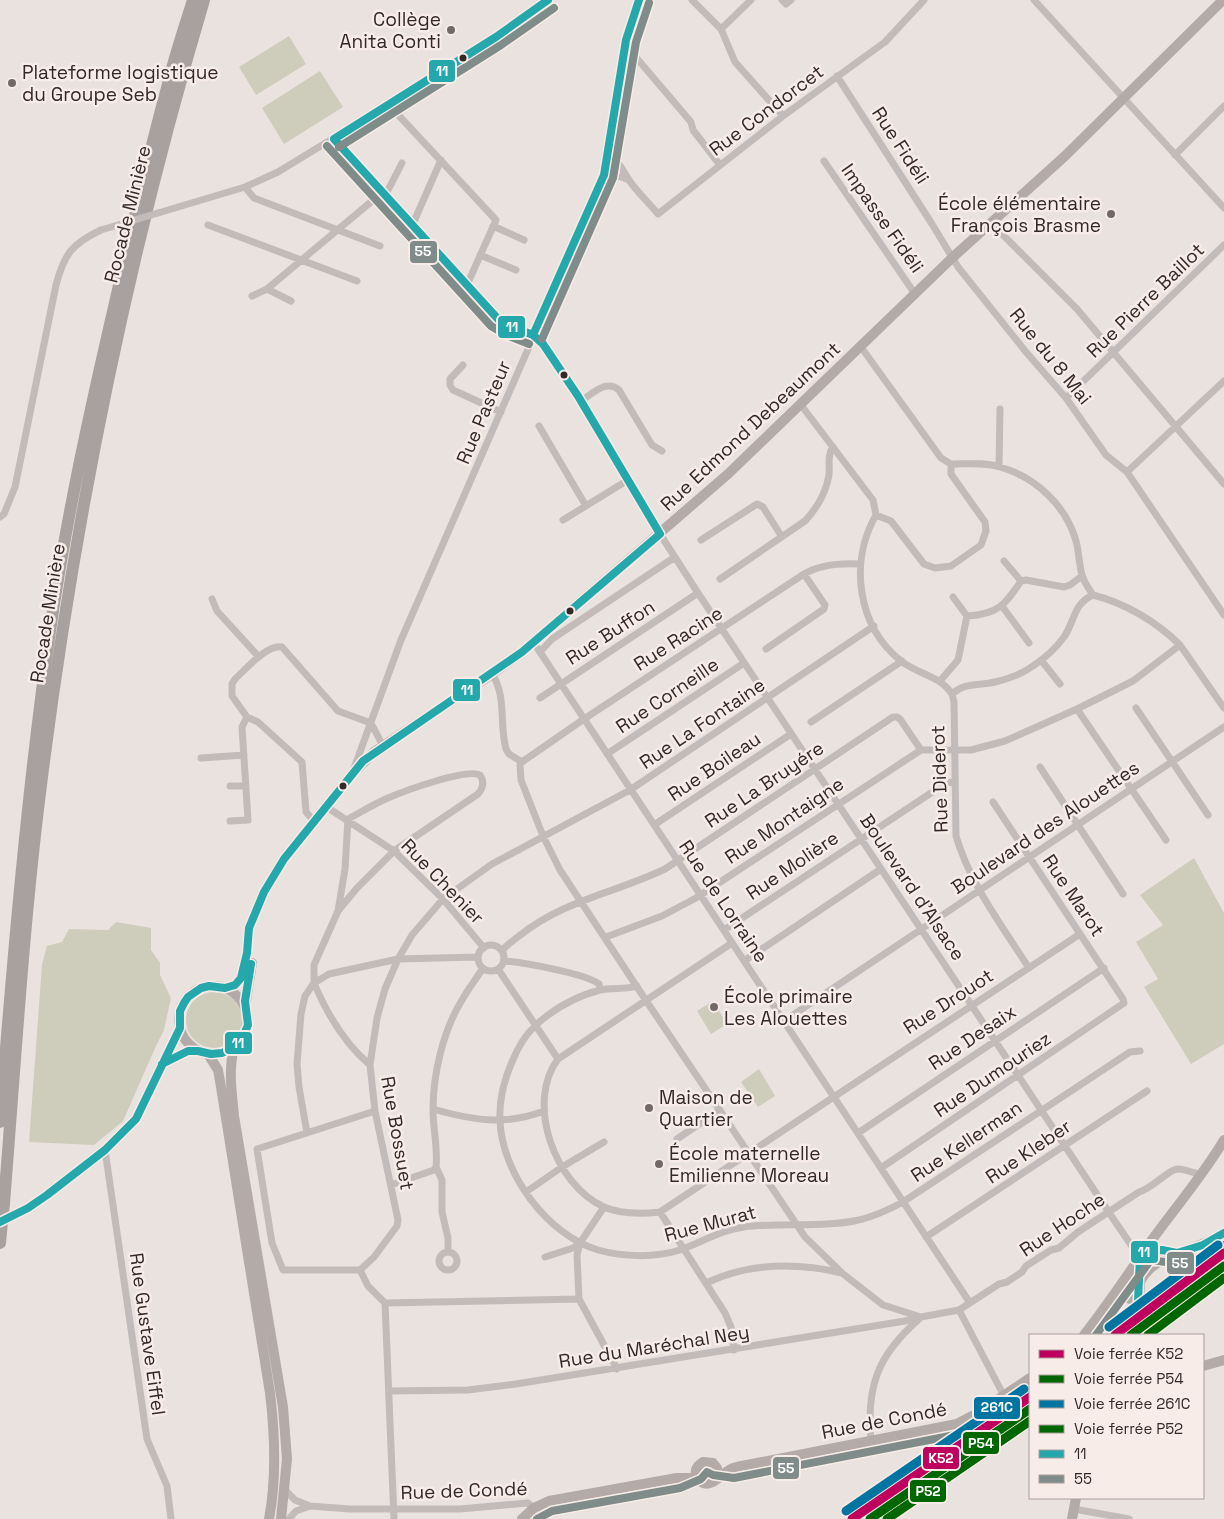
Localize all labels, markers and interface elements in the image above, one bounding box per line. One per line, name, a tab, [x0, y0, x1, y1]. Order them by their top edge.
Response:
place label: Collège Anita Conti	[340, 7, 441, 54]
marker: Collège Anita Conti	[445, 24, 457, 36]
unlabelled marker	[458, 53, 468, 63]
line badge: 11	[428, 59, 456, 83]
street label: Rue Condorcet	[704, 59, 829, 162]
place label: Plateforme logistique du Groupe Seb	[22, 60, 219, 107]
text: 11	[436, 62, 448, 80]
marker: Plateforme logistique du Groupe Seb	[6, 77, 18, 89]
street label: Rue Fidéli	[866, 102, 935, 189]
street label: Rocade Minière	[98, 143, 157, 285]
street label: Impasse Fidéli	[836, 159, 930, 278]
place label: École élémentaire François Brasme	[938, 191, 1101, 238]
marker: École élémentaire François Brasme	[1105, 208, 1117, 220]
street label: Rue Pierre Baillot	[1081, 238, 1210, 363]
line badge: 55	[409, 240, 438, 264]
text: 55	[415, 242, 431, 260]
street label: Rue du 8 Mai	[1004, 303, 1097, 410]
line badge: 11	[497, 315, 526, 339]
text: 11	[506, 318, 518, 336]
street label: Rue Edmond Debeaumont	[655, 336, 846, 516]
street label: Rue Pasteur	[450, 357, 516, 468]
unlabelled marker	[559, 370, 569, 380]
street label: Rocade Minière	[24, 542, 71, 685]
street label: Rue Buffon	[561, 594, 660, 671]
street label: Rue Racine	[629, 600, 728, 676]
unlabelled marker	[565, 606, 575, 616]
street label: Rue Corneille	[611, 652, 724, 739]
street label: Rue La Fontaine	[635, 672, 770, 775]
line badge: 11	[452, 678, 481, 702]
text: 11	[461, 681, 473, 699]
street label: Rue Diderot	[925, 725, 954, 833]
street label: Rue Boileau	[663, 726, 766, 807]
street label: Rue La Bruyére	[700, 735, 829, 833]
street label: Boulevard des Alouettes	[946, 755, 1144, 900]
street label: Rue Montaigne	[720, 771, 849, 870]
unlabelled marker	[338, 781, 348, 791]
street label: Boulevard d'Alsace	[854, 809, 971, 965]
street label: Rue Molière	[741, 825, 843, 906]
street label: Rue Chenier	[396, 833, 490, 929]
street label: Rue de Lorraine	[673, 835, 774, 967]
street label: Rue Marot	[1037, 849, 1110, 941]
street label: Rue Drouot	[898, 963, 998, 1040]
place label: École primaire Les Alouettes	[724, 984, 853, 1031]
street label: Rue Desaix	[924, 999, 1021, 1076]
marker: École primaire Les Alouettes	[708, 1001, 720, 1013]
street label: Rue Dumouriez	[929, 1026, 1056, 1123]
line badge: 11	[224, 1031, 253, 1055]
text: 11	[232, 1034, 244, 1052]
street label: Rue Bossuet	[375, 1074, 420, 1192]
place label: Maison de Quartier	[659, 1085, 753, 1132]
street label: Rue Kellerman	[906, 1095, 1027, 1188]
marker: Maison de Quartier	[643, 1102, 655, 1114]
street label: Rue Kleber	[981, 1114, 1076, 1189]
place label: École maternelle Emilienne Moreau	[669, 1141, 829, 1188]
marker: École maternelle Emilienne Moreau	[653, 1158, 665, 1170]
street label: Rue Hoche	[1015, 1187, 1110, 1262]
street label: Rue Murat	[662, 1199, 759, 1248]
line badge: 11	[1130, 1240, 1159, 1264]
text: 11	[1138, 1243, 1150, 1261]
street label: Rue Gustave Eiffel	[124, 1251, 171, 1417]
line badge: 55	[1166, 1251, 1195, 1275]
text: 55	[1172, 1254, 1188, 1272]
street label: Rue du Maréchal Ney	[557, 1319, 751, 1374]
legend	[1029, 1334, 1204, 1499]
text: Voie ferrée K52	[1074, 1344, 1183, 1363]
text: Voie ferrée P54	[1074, 1369, 1184, 1388]
text: Voie ferrée 261C	[1074, 1394, 1190, 1413]
street label: Rue de Condé	[819, 1396, 949, 1445]
line badge: 261C	[973, 1396, 1021, 1420]
text: 261C	[981, 1398, 1013, 1416]
text: Voie ferrée P52	[1074, 1419, 1183, 1438]
line badge: P54	[962, 1431, 1000, 1455]
text: P54	[968, 1434, 994, 1452]
text: 11	[1074, 1444, 1087, 1463]
line badge: K52	[922, 1446, 960, 1470]
text: K52	[928, 1449, 954, 1467]
line badge: 55	[772, 1456, 800, 1480]
text: 55	[778, 1459, 794, 1477]
text: 55	[1074, 1469, 1092, 1488]
street label: Rue de Condé	[400, 1476, 528, 1505]
line badge: P52	[909, 1479, 947, 1503]
text: P52	[915, 1482, 941, 1500]

